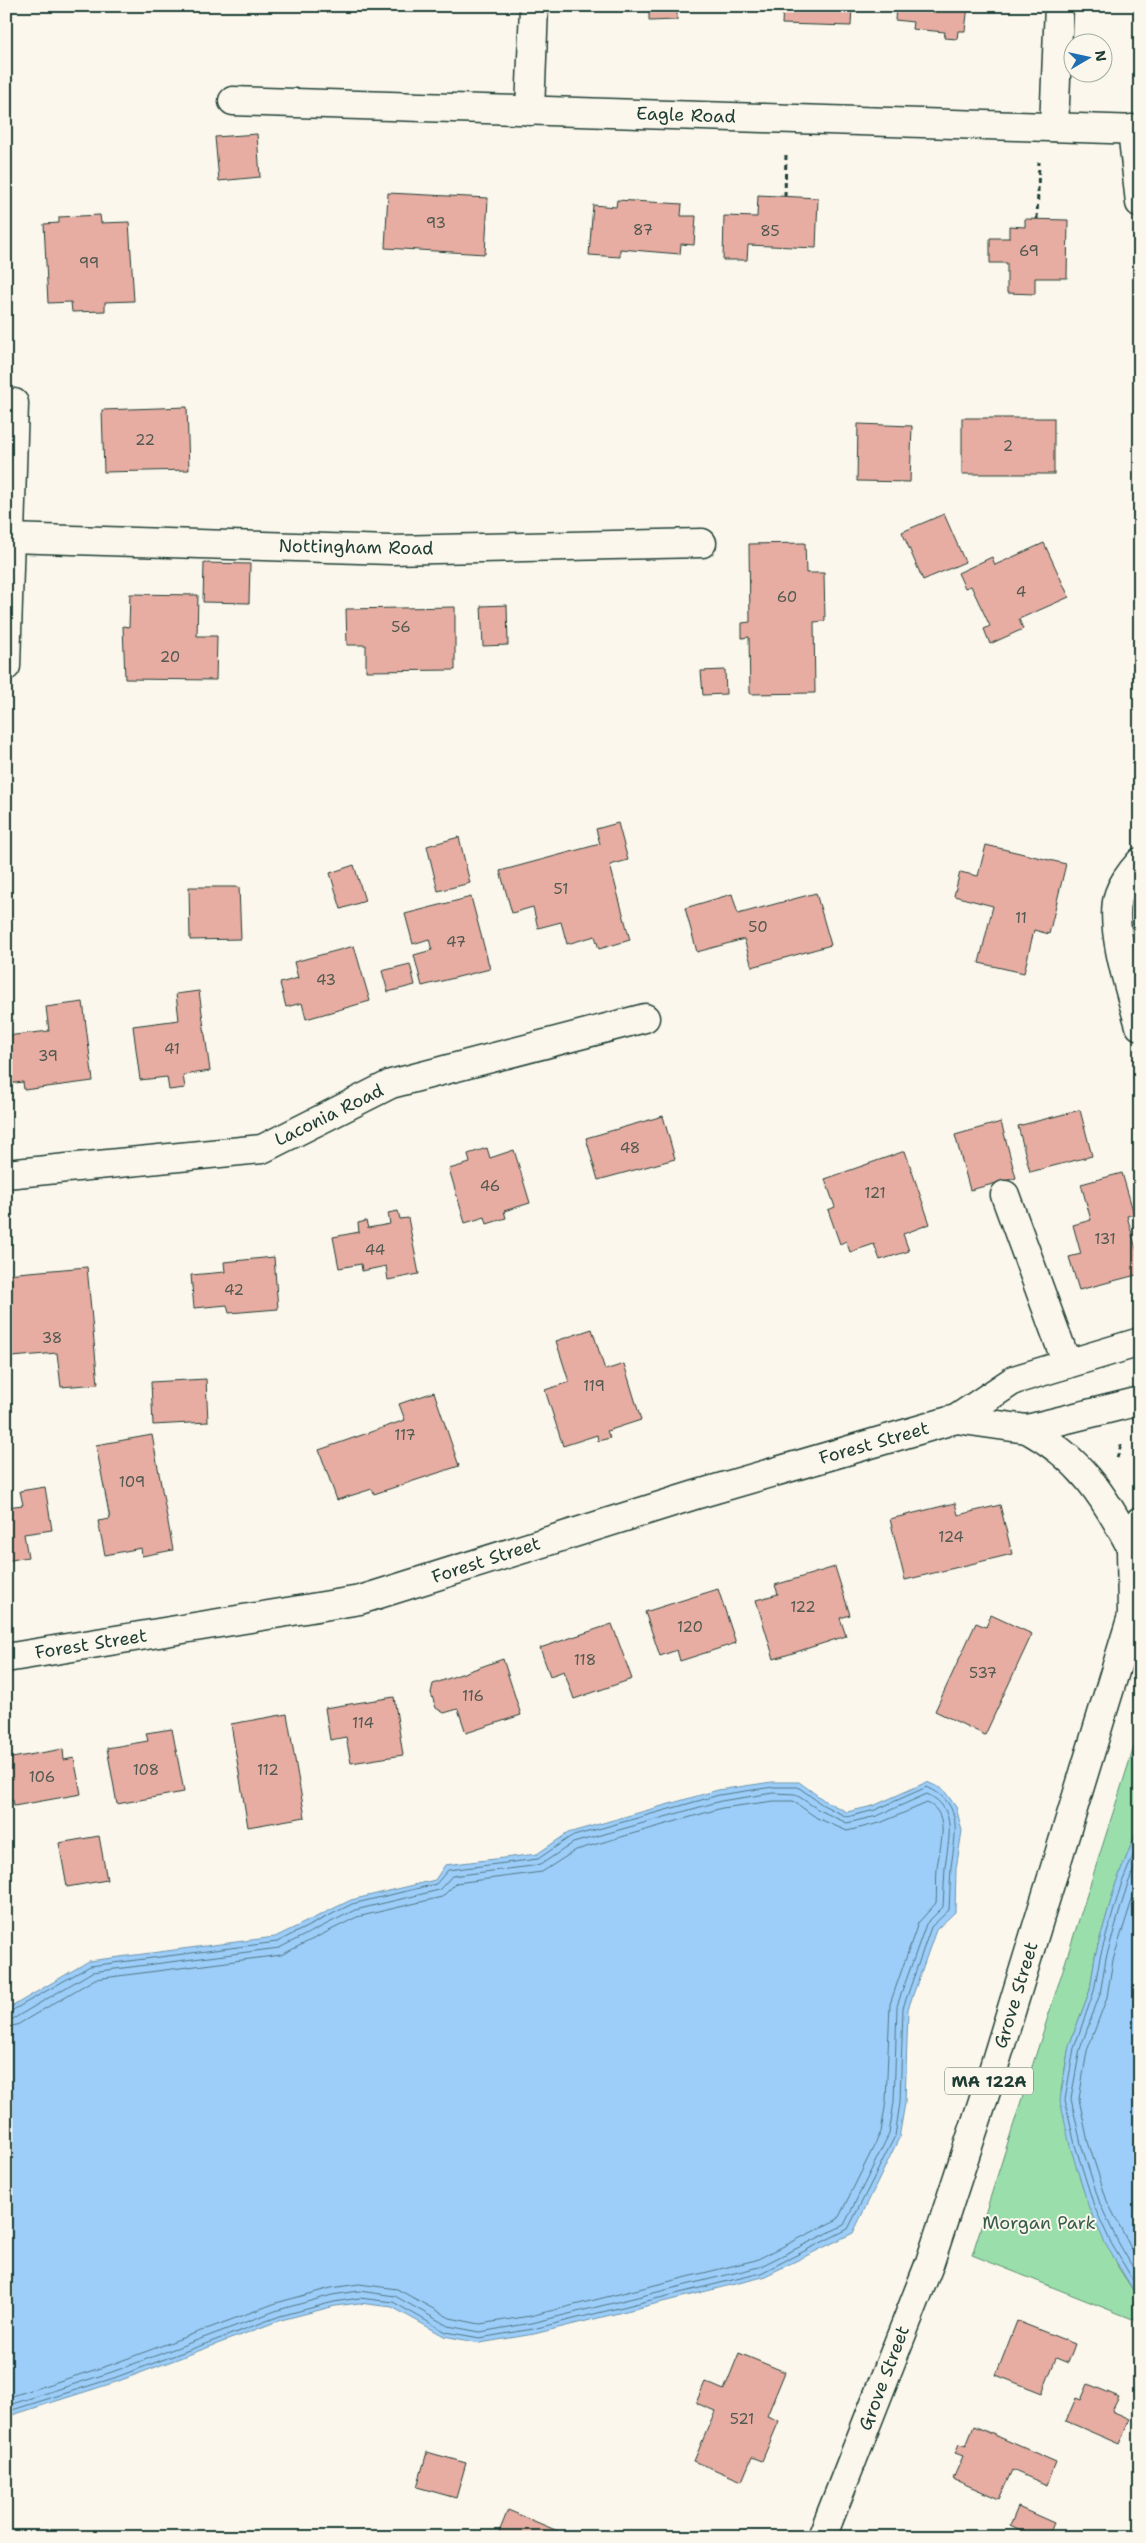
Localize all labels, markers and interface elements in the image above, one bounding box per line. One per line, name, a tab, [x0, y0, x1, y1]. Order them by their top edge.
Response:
north arrow	[1064, 32, 1114, 82]
text: N	[1091, 49, 1111, 63]
street label: Eagle Road	[636, 101, 736, 129]
house number: 93	[426, 213, 446, 233]
house number: 87	[633, 220, 653, 240]
house number: 85	[760, 221, 780, 241]
house number: 69	[1019, 241, 1039, 261]
house number: 99	[79, 253, 99, 273]
house number: 22	[135, 430, 155, 450]
house number: 2	[1003, 436, 1013, 456]
street label: Nottingham Road	[278, 534, 434, 560]
house number: 4	[1016, 582, 1026, 602]
house number: 60	[777, 587, 797, 607]
house number: 56	[391, 617, 411, 637]
house number: 20	[160, 647, 180, 667]
house number: 51	[554, 879, 568, 899]
house number: 11	[1015, 908, 1027, 928]
house number: 50	[748, 917, 768, 937]
house number: 47	[446, 932, 466, 952]
house number: 43	[316, 970, 336, 990]
house number: 41	[164, 1039, 180, 1059]
house number: 39	[38, 1046, 58, 1066]
street label: Laconia Road	[270, 1078, 388, 1152]
house number: 48	[620, 1138, 640, 1158]
house number: 46	[480, 1176, 500, 1196]
house number: 121	[864, 1183, 886, 1203]
house number: 131	[1094, 1229, 1116, 1249]
house number: 44	[365, 1240, 385, 1260]
house number: 42	[224, 1280, 244, 1300]
house number: 38	[42, 1328, 62, 1348]
house number: 119	[583, 1376, 605, 1396]
street label: Forest Street	[816, 1416, 932, 1470]
house number: 117	[394, 1425, 416, 1445]
house number: 109	[119, 1472, 145, 1492]
house number: 124	[938, 1527, 964, 1547]
street label: Forest Street	[429, 1531, 544, 1589]
house number: 122	[790, 1597, 816, 1617]
house number: 120	[677, 1617, 703, 1637]
street label: Forest Street	[33, 1623, 149, 1665]
house number: 118	[574, 1650, 596, 1670]
house number: 537	[969, 1663, 997, 1683]
house number: 116	[462, 1686, 484, 1706]
house number: 114	[352, 1713, 374, 1733]
house number: 108	[133, 1760, 159, 1780]
house number: 112	[257, 1760, 279, 1780]
house number: 106	[29, 1767, 55, 1787]
street label: Grove Street	[988, 1939, 1044, 2051]
road number: MA 122A	[945, 2068, 1033, 2094]
park label: Morgan Park	[982, 2211, 1096, 2235]
street label: Grove Street	[853, 2322, 915, 2434]
house number: 521	[730, 2409, 754, 2429]

